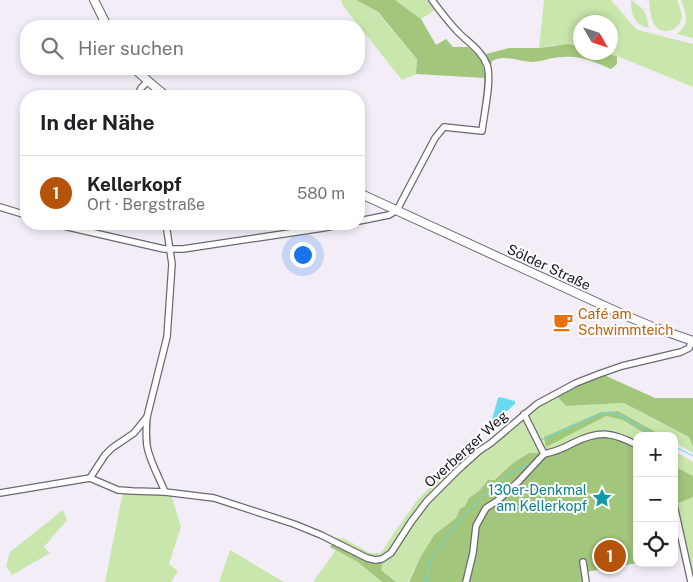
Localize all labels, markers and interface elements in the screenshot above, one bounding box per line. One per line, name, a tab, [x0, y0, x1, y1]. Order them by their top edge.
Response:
north arrow	[573, 15, 618, 60]
search box	[20, 20, 365, 75]
icon: search	[38, 34, 66, 62]
text: Hier suchen	[78, 37, 184, 59]
text: In der Nähe	[40, 110, 155, 135]
text: Kellerkopf	[87, 173, 182, 195]
text: 1	[53, 184, 59, 203]
text: 580 m	[297, 184, 345, 203]
text: Ort · Bergstraße	[87, 195, 205, 214]
street label: Sölder Straße	[505, 241, 593, 293]
your location	[290, 242, 316, 268]
place label: Café am Schwimmteich	[578, 306, 673, 338]
cafe icon: Café am Schwimmteich	[552, 311, 574, 333]
street label: Overberger Weg	[421, 407, 511, 491]
map controls	[633, 432, 678, 567]
button: +	[633, 432, 678, 477]
button: −	[633, 477, 678, 522]
place label: 130er-Denkmal am Kellerkopf	[488, 482, 587, 514]
place icon: 130er-Denkmal am Kellerkopf	[591, 487, 613, 509]
button: locate	[633, 522, 678, 567]
pin: 1	[594, 537, 626, 575]

